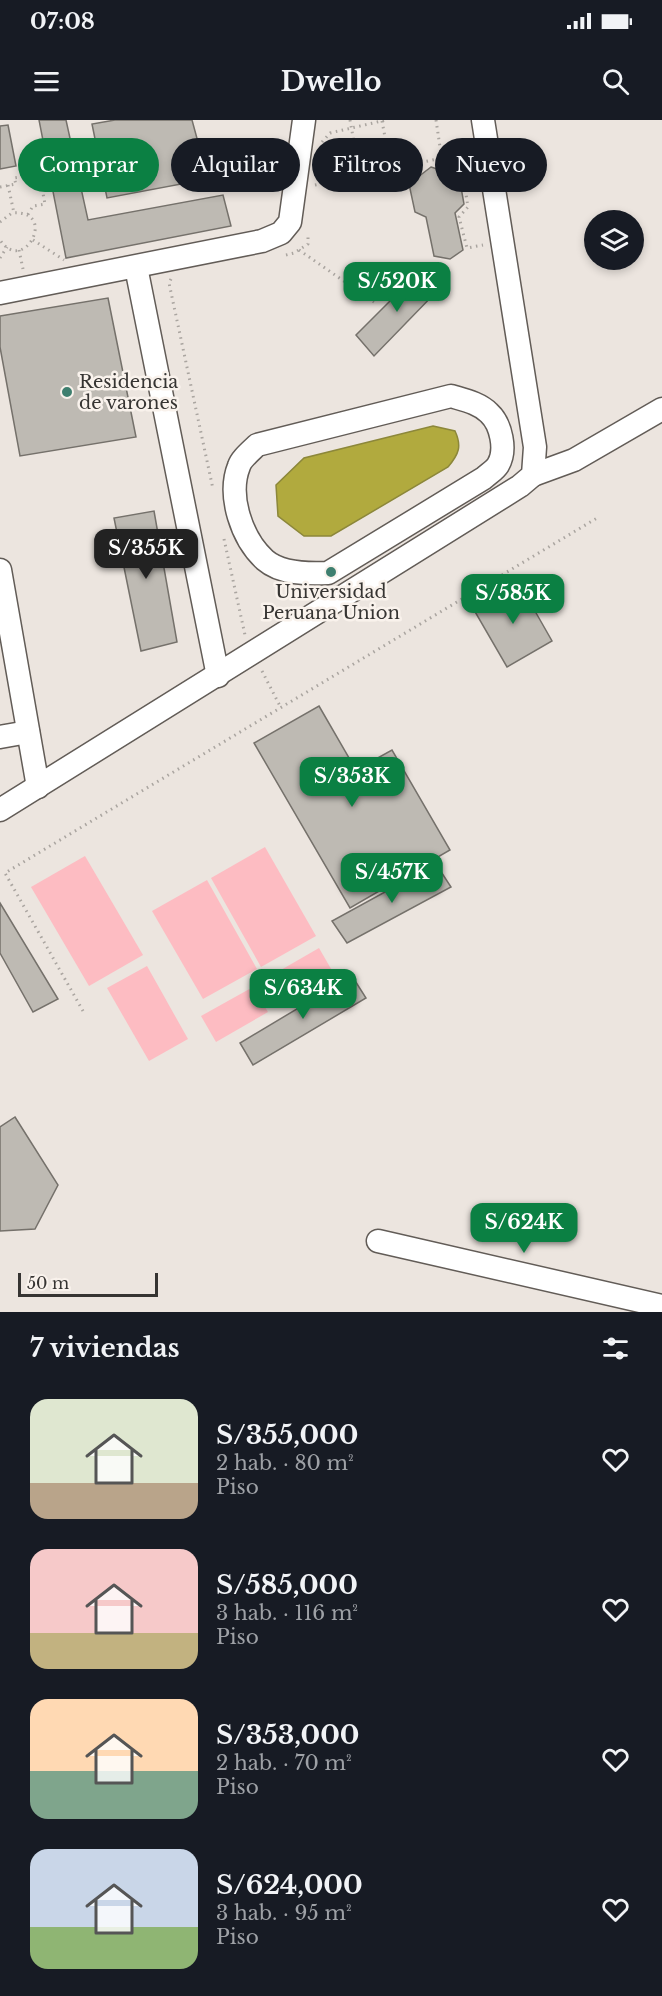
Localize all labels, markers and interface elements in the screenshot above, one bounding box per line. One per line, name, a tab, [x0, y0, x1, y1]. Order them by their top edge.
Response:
text: 07:08	[30, 8, 95, 35]
icon: menu	[30, 65, 63, 98]
text: Dwello	[280, 65, 382, 98]
icon: search	[599, 65, 632, 98]
chip: Comprar	[18, 138, 159, 192]
chip: Alquilar	[171, 138, 300, 192]
chip: Filtros	[312, 138, 423, 192]
chip: Nuevo	[435, 138, 547, 192]
map controls	[584, 210, 644, 270]
button: layers	[584, 210, 644, 270]
pin: S/520K	[348, 262, 446, 313]
text: S/520K	[358, 269, 436, 293]
place label: Residencia de varones	[79, 371, 178, 414]
marker: Residencia de varones	[60, 385, 74, 399]
pin: S/355K	[97, 529, 195, 580]
text: S/355K	[108, 536, 184, 560]
marker: Universidad Peruana Union	[324, 565, 338, 579]
pin: S/585K	[464, 574, 562, 625]
place label: Universidad Peruana Union	[262, 581, 400, 624]
text: S/585K	[475, 581, 551, 605]
pin: S/353K	[303, 757, 401, 808]
text: S/353K	[314, 764, 390, 788]
pin: S/457K	[343, 853, 441, 904]
text: S/457K	[355, 860, 429, 884]
pin: S/634K	[254, 969, 352, 1020]
text: S/634K	[264, 976, 342, 1000]
pin: S/624K	[475, 1203, 573, 1254]
text: S/624K	[484, 1210, 564, 1234]
scale bar	[18, 1270, 158, 1298]
text: 50 m	[27, 1273, 69, 1293]
text: 7 viviendas	[30, 1332, 180, 1364]
icon: filters	[599, 1332, 632, 1365]
text: S/355,000	[216, 1419, 358, 1451]
icon: home	[78, 1423, 150, 1495]
icon: heart	[599, 1443, 632, 1476]
text: 2 hab. · 80 m²	[216, 1451, 354, 1475]
text: Piso	[216, 1475, 259, 1499]
text: S/585,000	[216, 1569, 358, 1601]
icon: home	[78, 1573, 150, 1645]
icon: heart	[599, 1593, 632, 1626]
text: 3 hab. · 116 m²	[216, 1601, 358, 1625]
text: Piso	[216, 1625, 259, 1649]
text: S/353,000	[216, 1719, 359, 1751]
icon: home	[78, 1723, 150, 1795]
icon: heart	[599, 1743, 632, 1776]
text: 2 hab. · 70 m²	[216, 1751, 352, 1775]
text: Piso	[216, 1775, 259, 1799]
text: S/624,000	[216, 1869, 363, 1901]
icon: home	[78, 1873, 150, 1945]
icon: heart	[599, 1893, 632, 1926]
text: 3 hab. · 95 m²	[216, 1901, 352, 1925]
text: Piso	[216, 1925, 259, 1949]

